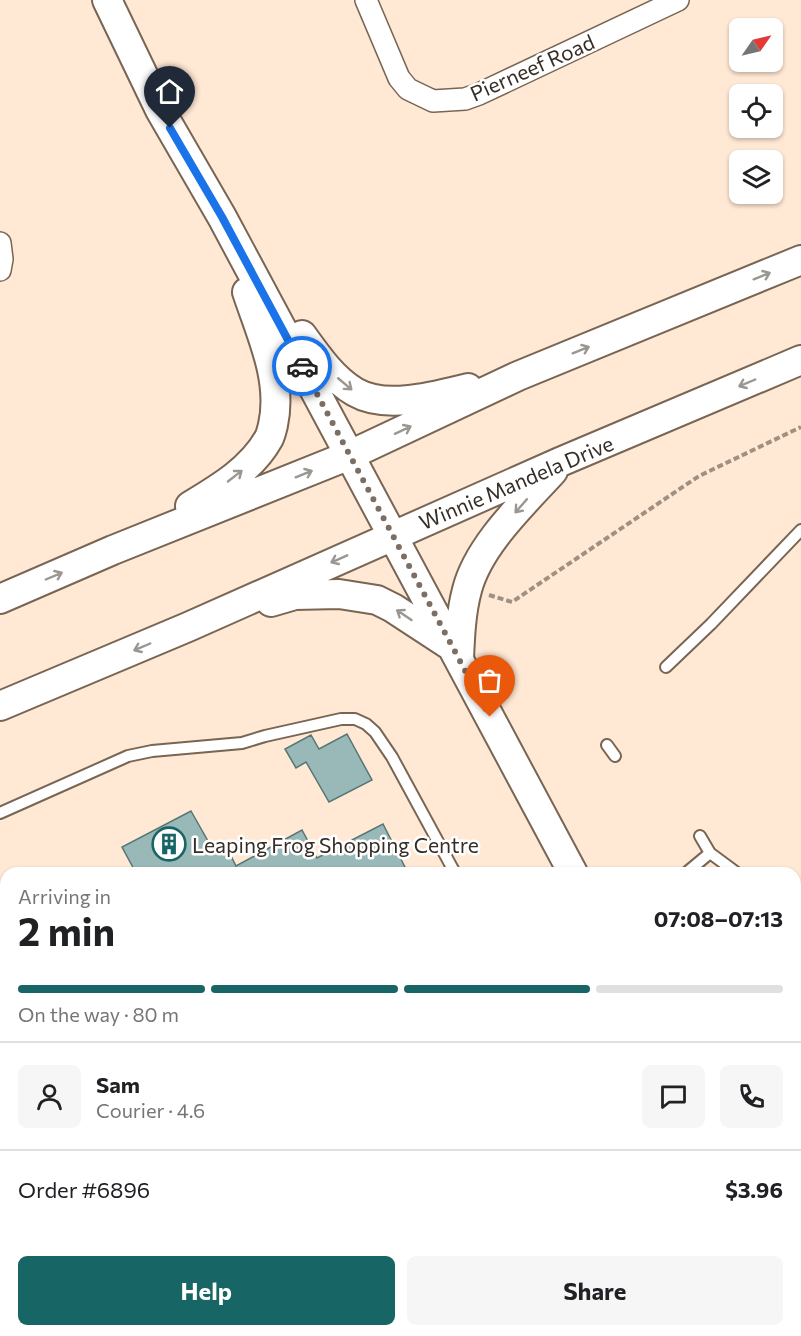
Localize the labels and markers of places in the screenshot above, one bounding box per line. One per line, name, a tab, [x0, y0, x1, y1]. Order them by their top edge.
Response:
pin	[144, 66, 195, 128]
pin	[464, 655, 515, 717]
building icon: Leaping Frog Shopping Centre	[151, 826, 187, 862]
place label: Leaping Frog Shopping Centre	[192, 832, 479, 857]

